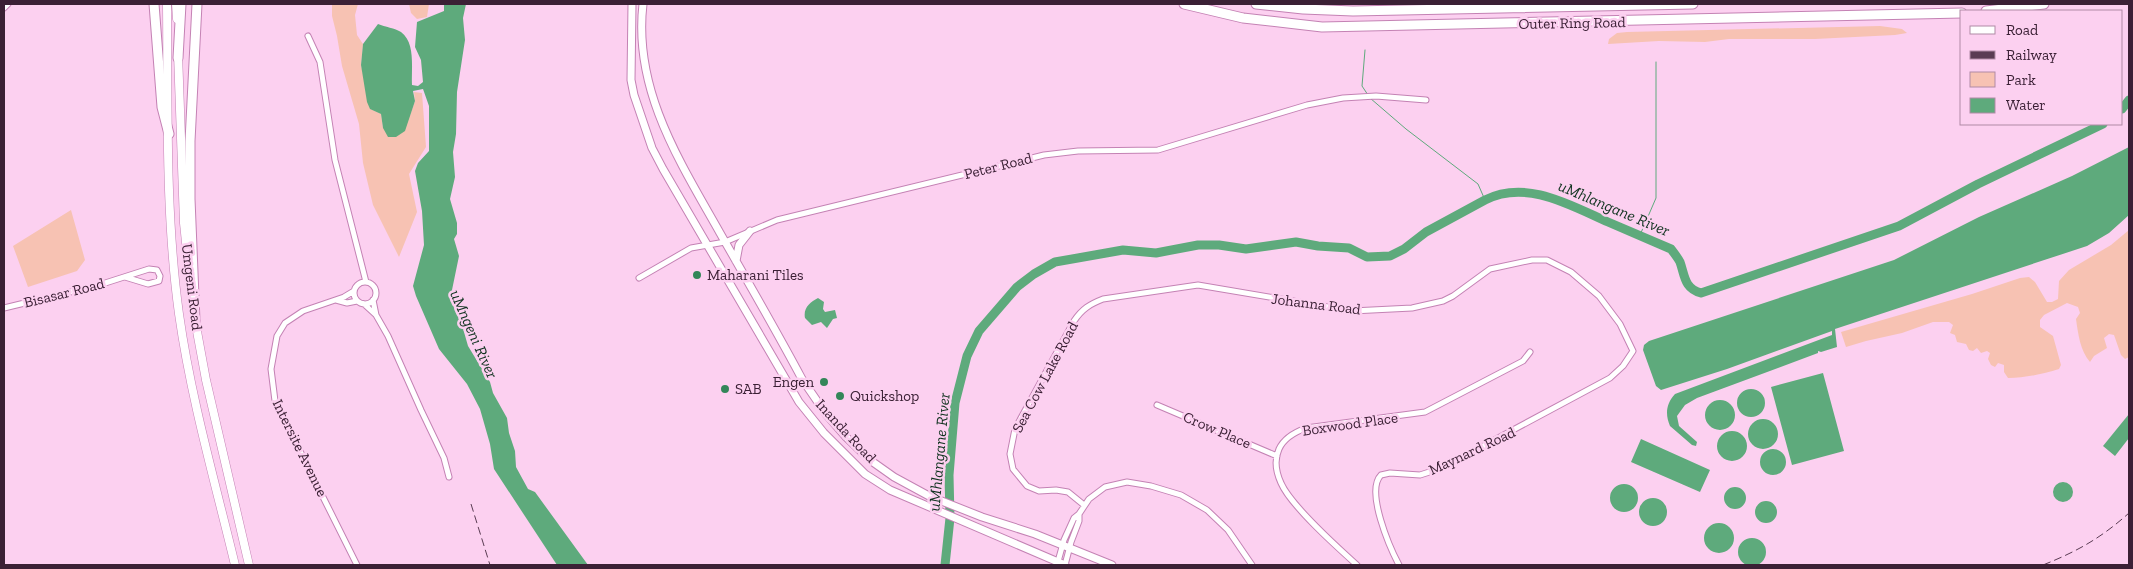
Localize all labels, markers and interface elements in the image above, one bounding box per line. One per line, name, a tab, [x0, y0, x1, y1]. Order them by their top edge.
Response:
legend	[1960, 10, 2123, 125]
street label: Outer Ring Road	[1518, 13, 1627, 33]
text: Road	[2006, 21, 2039, 39]
text: Railway	[2006, 46, 2057, 64]
text: Park	[2006, 71, 2036, 89]
text: Water	[2006, 96, 2046, 114]
street label: Peter Road	[962, 149, 1035, 183]
water label: uMhlangane River	[1555, 176, 1673, 240]
street label: Umgeni Road	[178, 243, 206, 332]
place label: Maharani Tiles	[707, 266, 804, 284]
marker: Maharani Tiles	[691, 269, 703, 281]
street label: Bisasar Road	[22, 274, 107, 312]
water label: uMngeni River	[446, 287, 502, 382]
street label: Johanna Road	[1270, 290, 1362, 319]
street label: Sea Cow Lake Road	[1008, 318, 1082, 436]
place label: Engen	[773, 373, 814, 391]
marker: Engen	[818, 376, 830, 388]
place label: SAB	[735, 380, 761, 398]
marker: SAB	[719, 383, 731, 395]
place label: Quickshop	[850, 387, 919, 405]
marker: Quickshop	[834, 390, 846, 402]
water label: uMhlangane River	[924, 391, 954, 512]
street label: Inanda Road	[812, 395, 881, 467]
street label: Intersite Avenue	[269, 396, 331, 500]
street label: Crow Place	[1180, 408, 1254, 452]
street label: Boxwood Place	[1301, 408, 1399, 440]
street label: Maynard Road	[1426, 423, 1519, 479]

